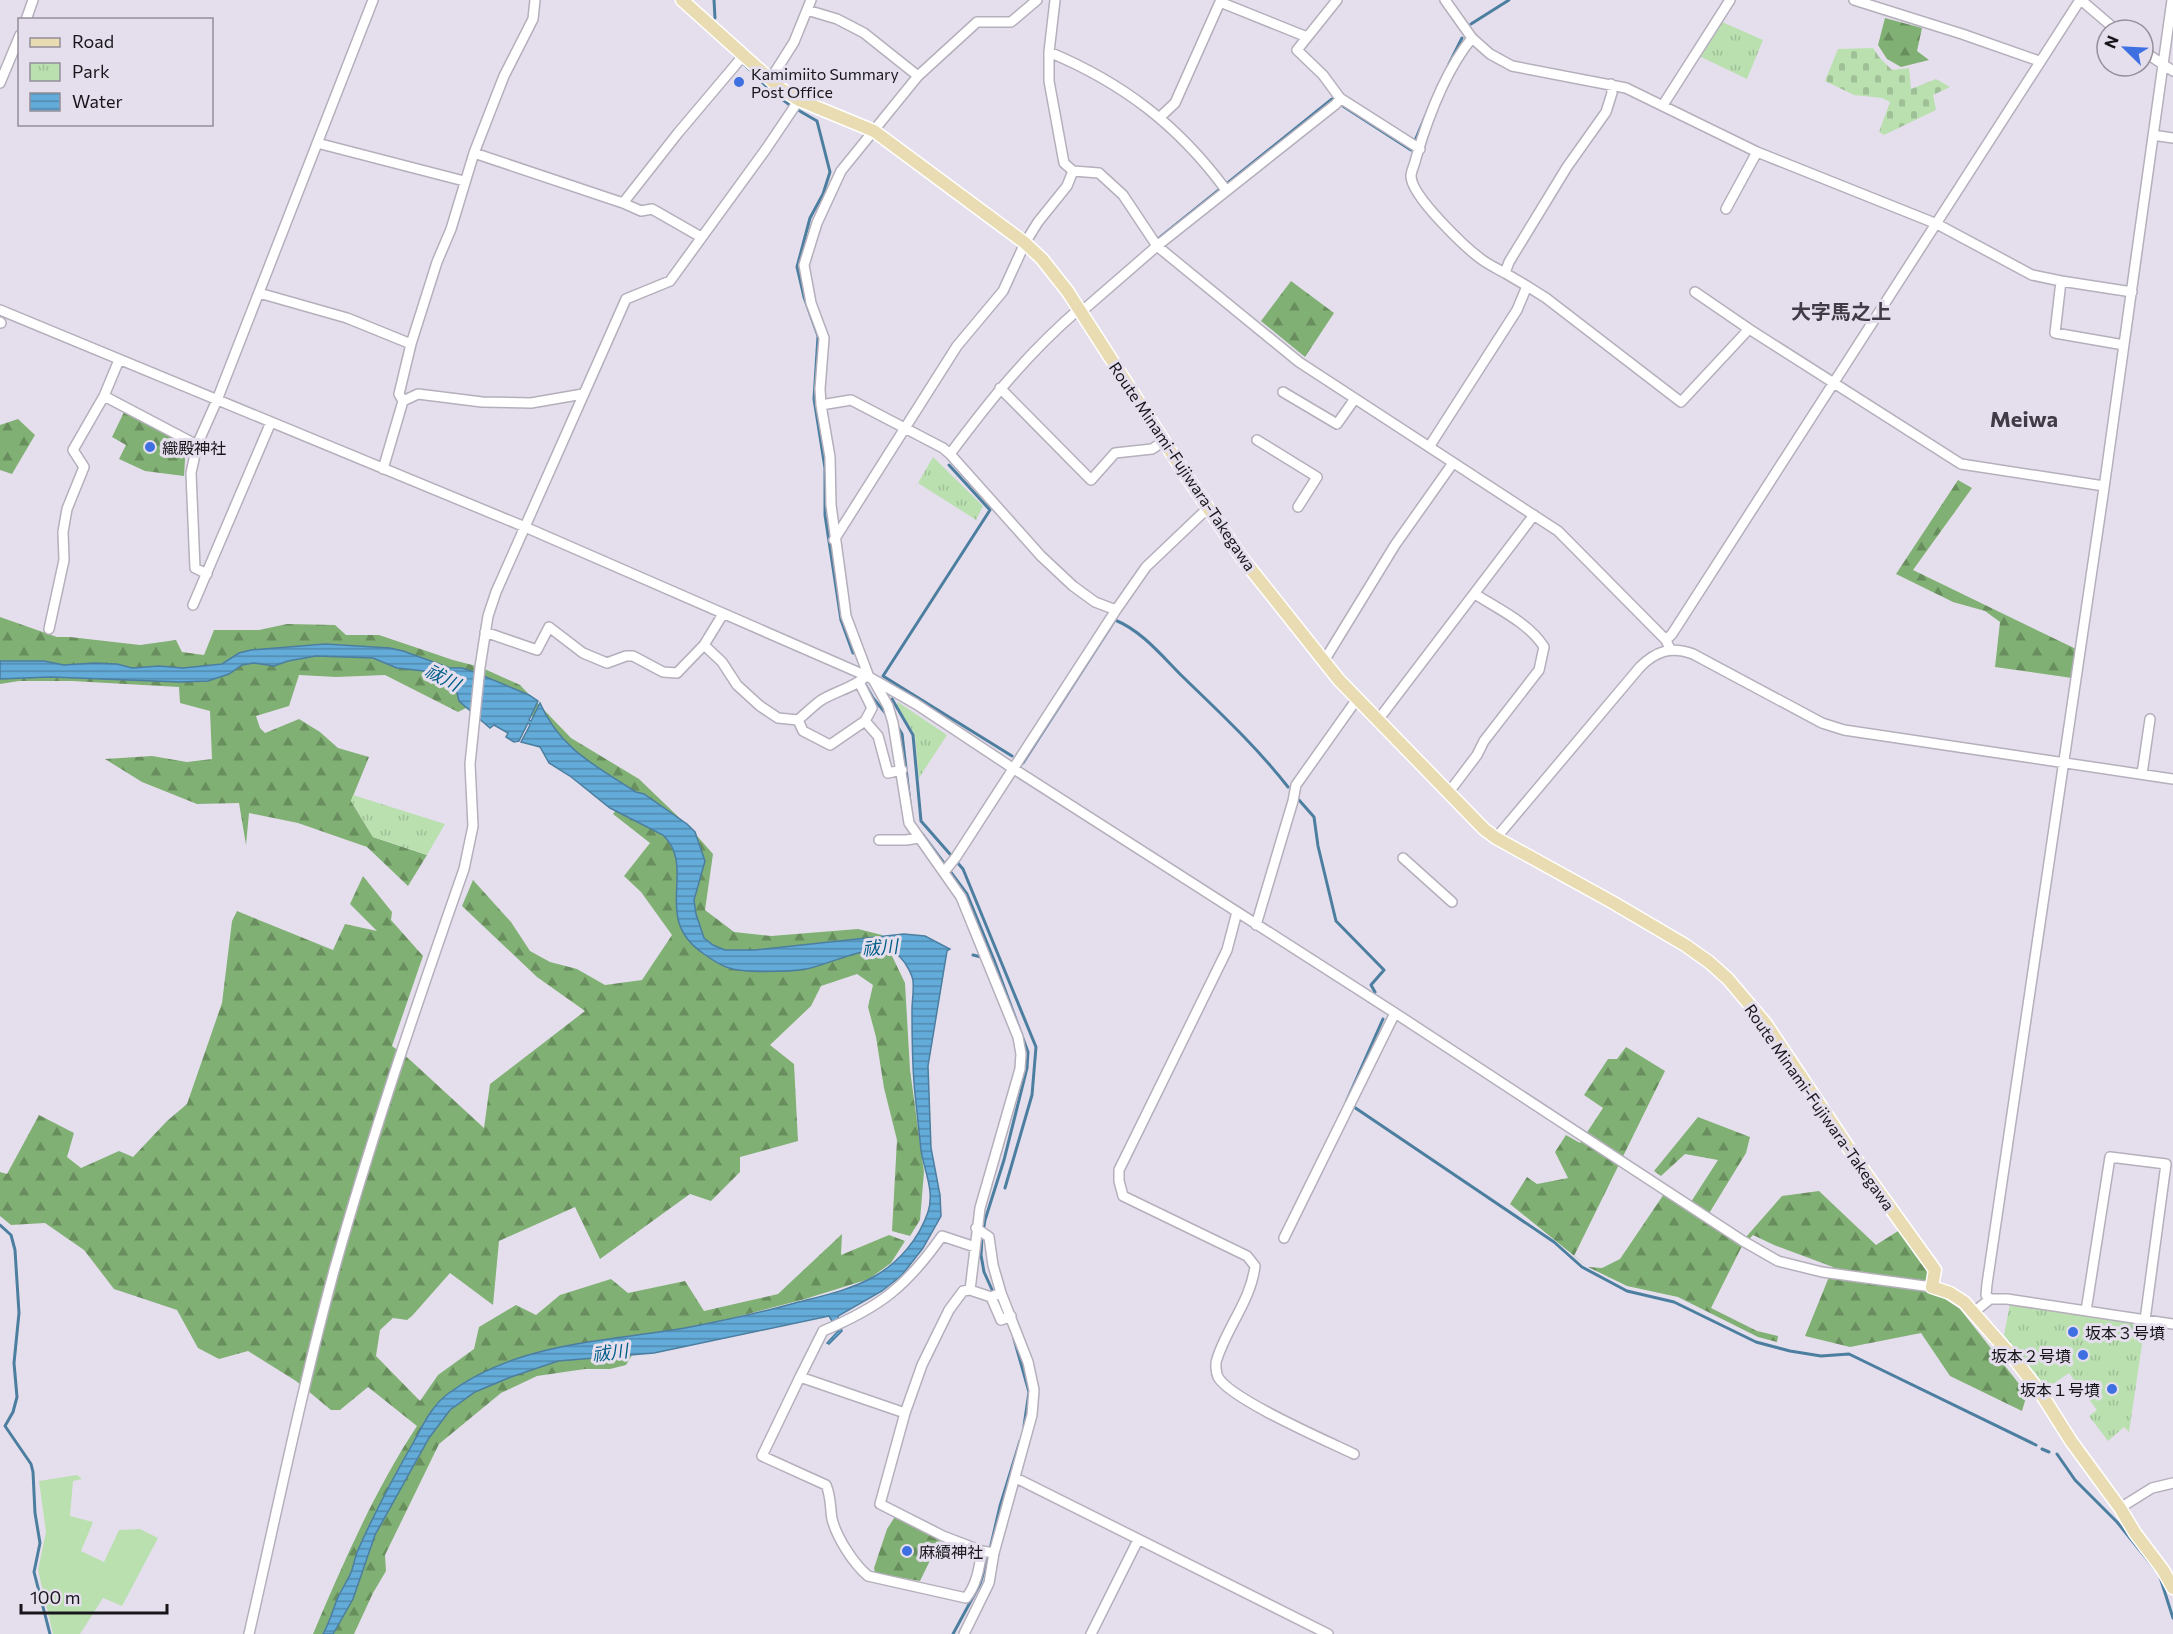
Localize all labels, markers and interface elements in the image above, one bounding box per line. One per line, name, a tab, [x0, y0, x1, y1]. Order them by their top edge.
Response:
legend	[18, 18, 213, 126]
north arrow	[2095, 18, 2155, 78]
text: Road	[72, 30, 114, 52]
text: N	[2100, 32, 2122, 51]
text: Park	[72, 60, 110, 82]
place label: Kamimiito Summary Post Office	[751, 64, 899, 101]
marker: Kamimiito Summary Post Office	[732, 75, 746, 89]
text: Water	[72, 90, 123, 112]
district label: 大字馬之上	[1791, 299, 1891, 323]
street label: Route Minami-Fujiwara-Takegawa	[1106, 358, 1260, 574]
district label: Meiwa	[1990, 405, 2058, 432]
place label: 織殿神社	[162, 438, 226, 457]
marker: 織殿神社	[143, 440, 157, 454]
water label: 祓川	[422, 659, 466, 696]
water label: 祓川	[861, 934, 901, 960]
street label: Route Minami-Fujiwara-Takegawa	[1741, 1000, 1899, 1214]
place label: 坂本３号墳	[2085, 1323, 2165, 1342]
marker: 坂本３号墳	[2066, 1325, 2080, 1339]
water label: 祓川	[591, 1339, 631, 1365]
place label: 坂本２号墳	[1991, 1346, 2071, 1365]
marker: 坂本２号墳	[2076, 1348, 2090, 1362]
place label: 坂本１号墳	[2020, 1380, 2100, 1399]
marker: 坂本１号墳	[2105, 1382, 2119, 1396]
place label: 麻續神社	[919, 1542, 983, 1561]
marker: 麻續神社	[900, 1544, 914, 1558]
scale bar	[21, 1577, 166, 1615]
text: 100 m	[30, 1586, 80, 1608]

